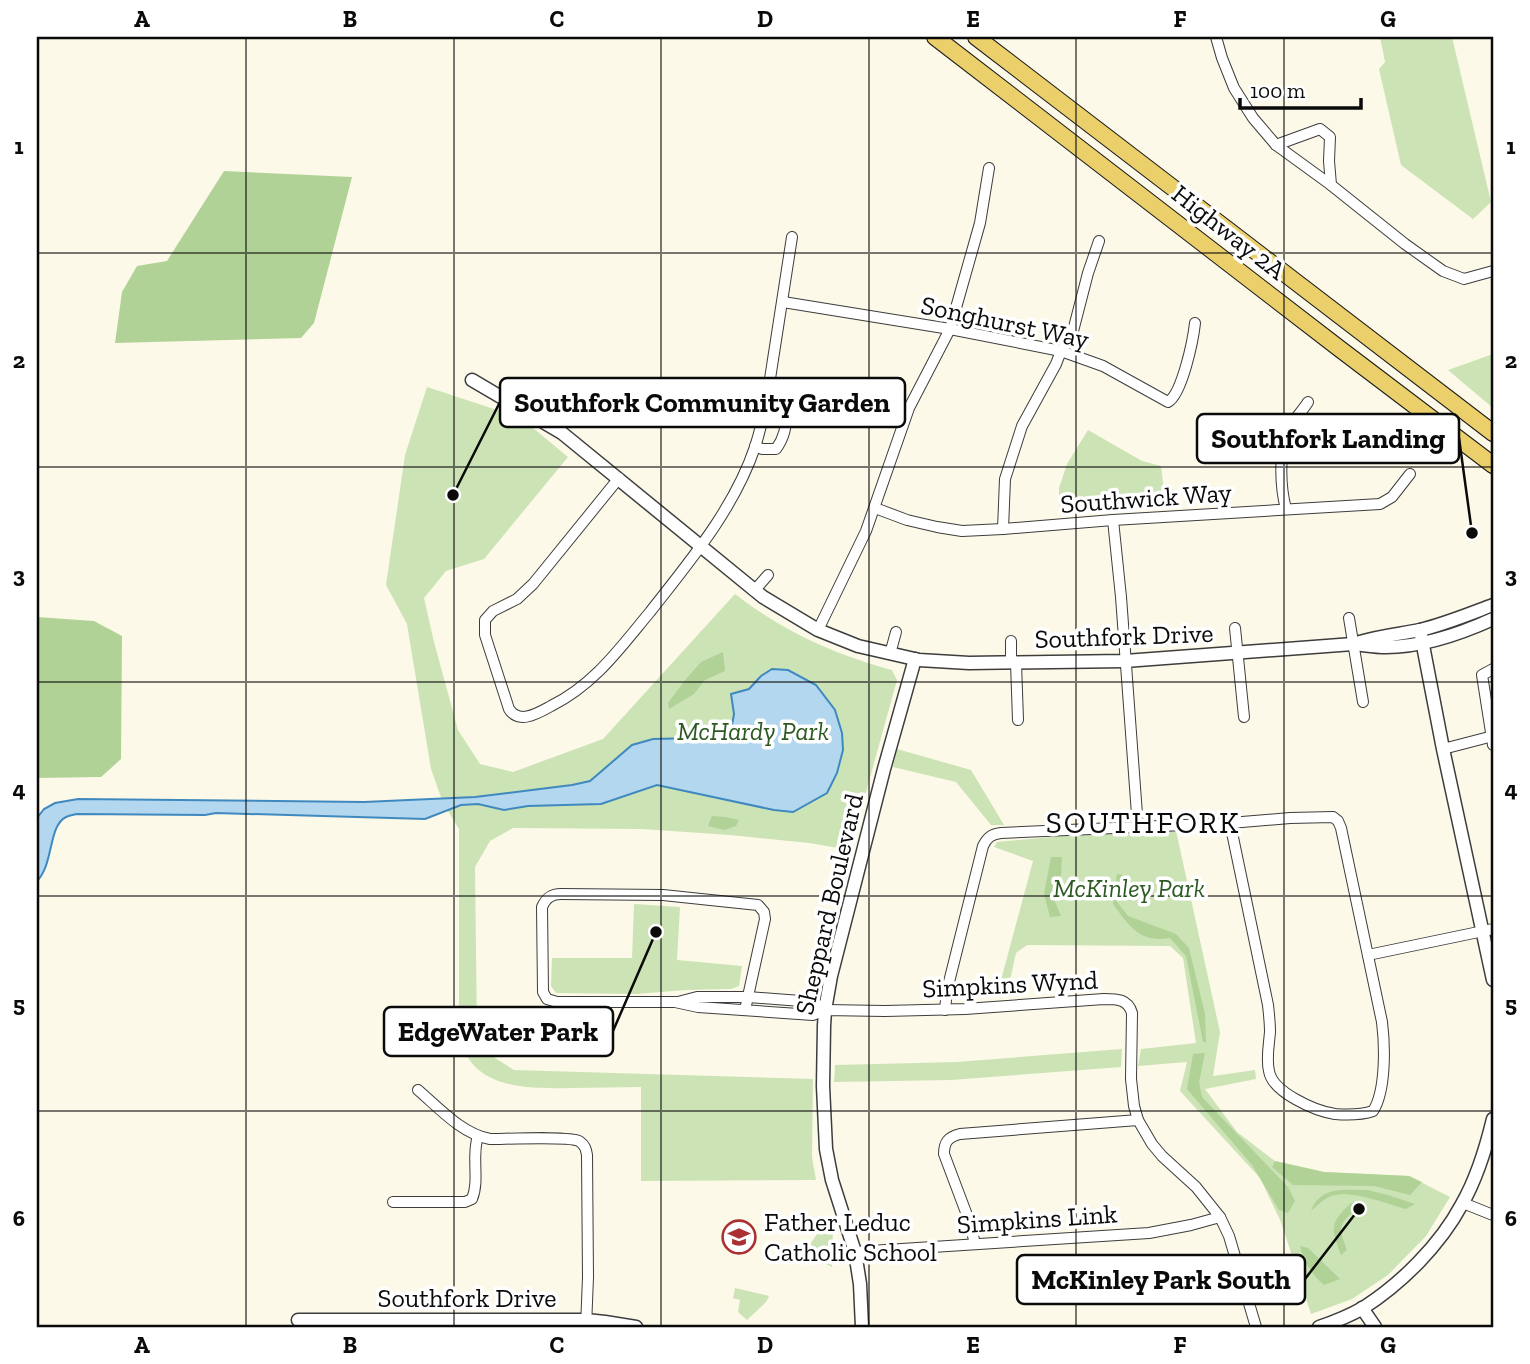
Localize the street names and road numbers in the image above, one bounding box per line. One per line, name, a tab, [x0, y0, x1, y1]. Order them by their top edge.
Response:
street label: Highway 2A	[1166, 178, 1293, 287]
street label: Songhurst Way	[918, 289, 1093, 356]
street label: Southwick Way	[1059, 476, 1233, 520]
street label: Southfork Drive	[1034, 617, 1214, 655]
street label: Sheppard Boulevard	[788, 790, 870, 1018]
street label: Simpkins Wynd	[921, 963, 1099, 1005]
street label: Simpkins Link	[956, 1197, 1119, 1241]
street label: Southfork Drive	[378, 1282, 556, 1314]

